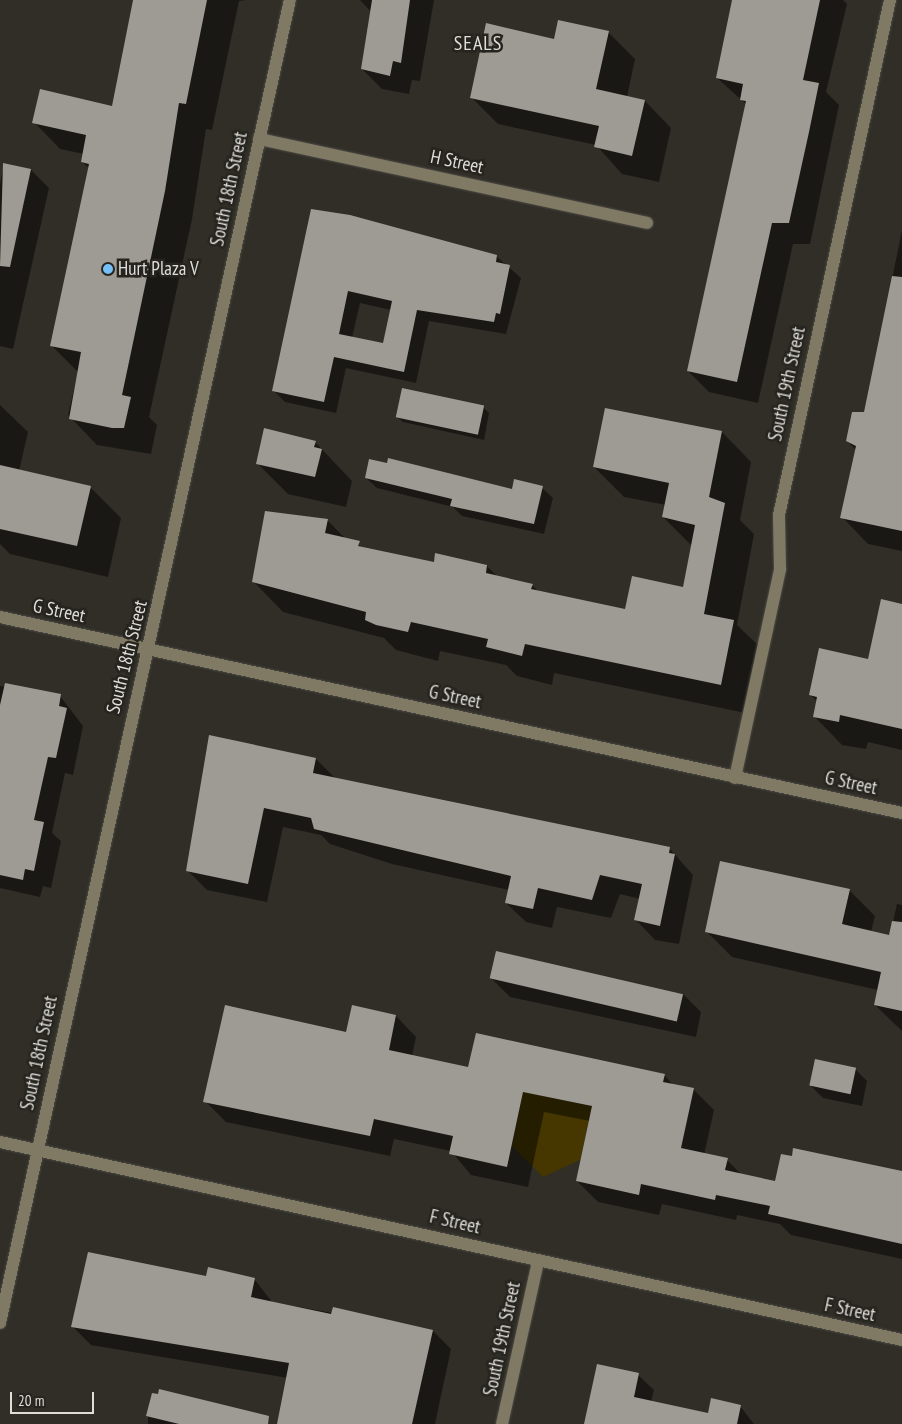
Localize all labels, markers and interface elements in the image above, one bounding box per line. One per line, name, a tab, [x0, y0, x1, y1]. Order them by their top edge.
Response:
district label: SEALS	[453, 31, 503, 55]
street label: South 18th Street	[206, 130, 252, 248]
street label: H Street	[428, 145, 486, 179]
place label: Hurt Plaza V	[118, 258, 199, 280]
marker: Hurt Plaza V	[102, 263, 114, 275]
street label: South 19th Street	[764, 325, 810, 443]
street label: G Street	[31, 594, 87, 628]
street label: South 18th Street	[102, 598, 152, 716]
street label: G Street	[427, 680, 483, 714]
street label: G Street	[823, 766, 879, 800]
street label: South 18th Street	[16, 994, 62, 1112]
street label: F Street	[427, 1205, 483, 1239]
street label: South 19th Street	[479, 1280, 525, 1398]
street label: F Street	[823, 1294, 877, 1326]
scale bar	[12, 1382, 96, 1414]
text: 20 m	[18, 1391, 44, 1410]

